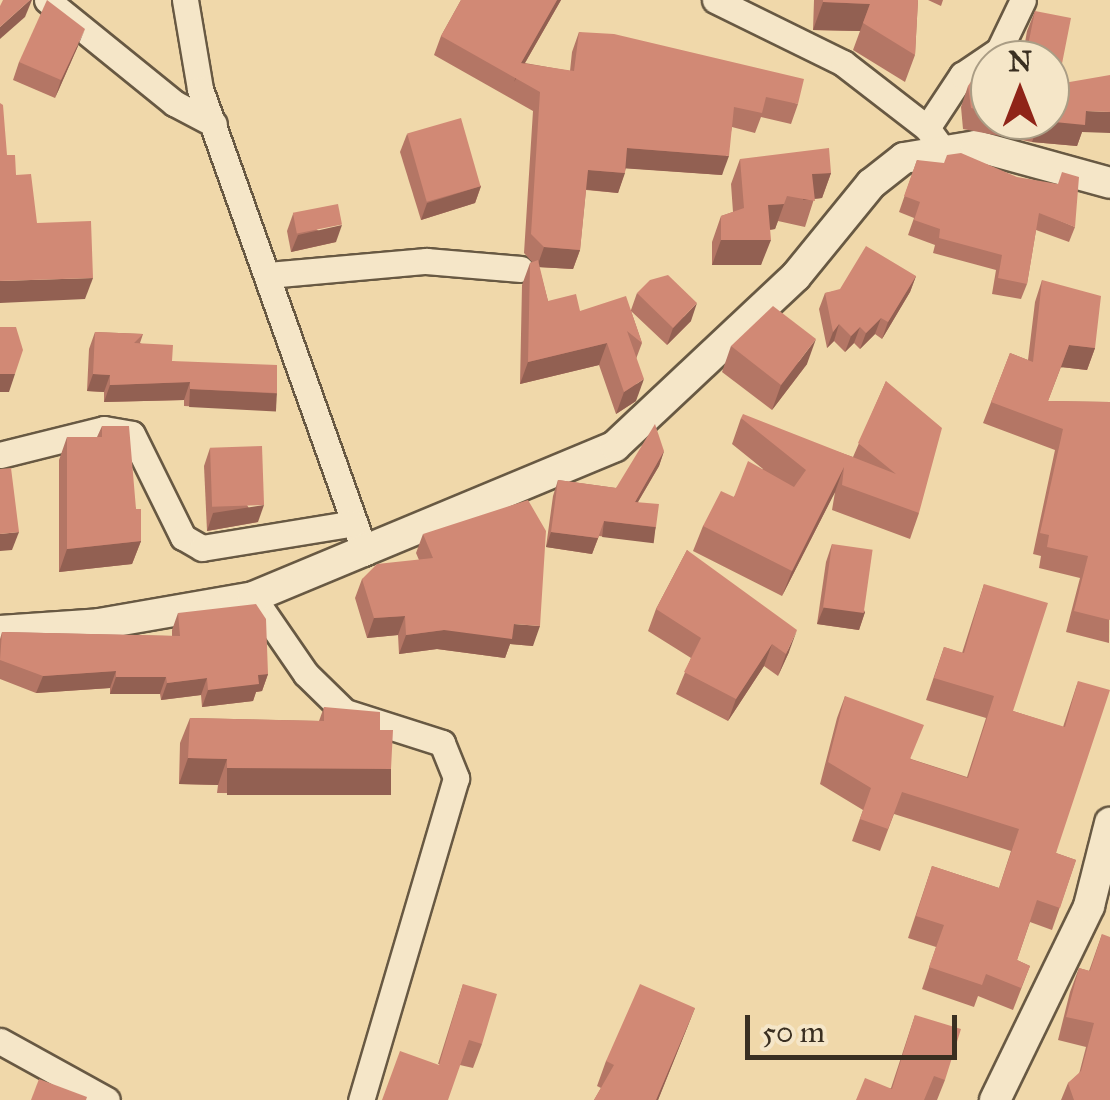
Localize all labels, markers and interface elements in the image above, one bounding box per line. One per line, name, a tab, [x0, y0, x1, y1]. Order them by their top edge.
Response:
north arrow	[970, 40, 1070, 140]
text: N	[1008, 44, 1032, 79]
scale bar	[750, 995, 962, 1057]
text: 50 m	[762, 1014, 825, 1050]

